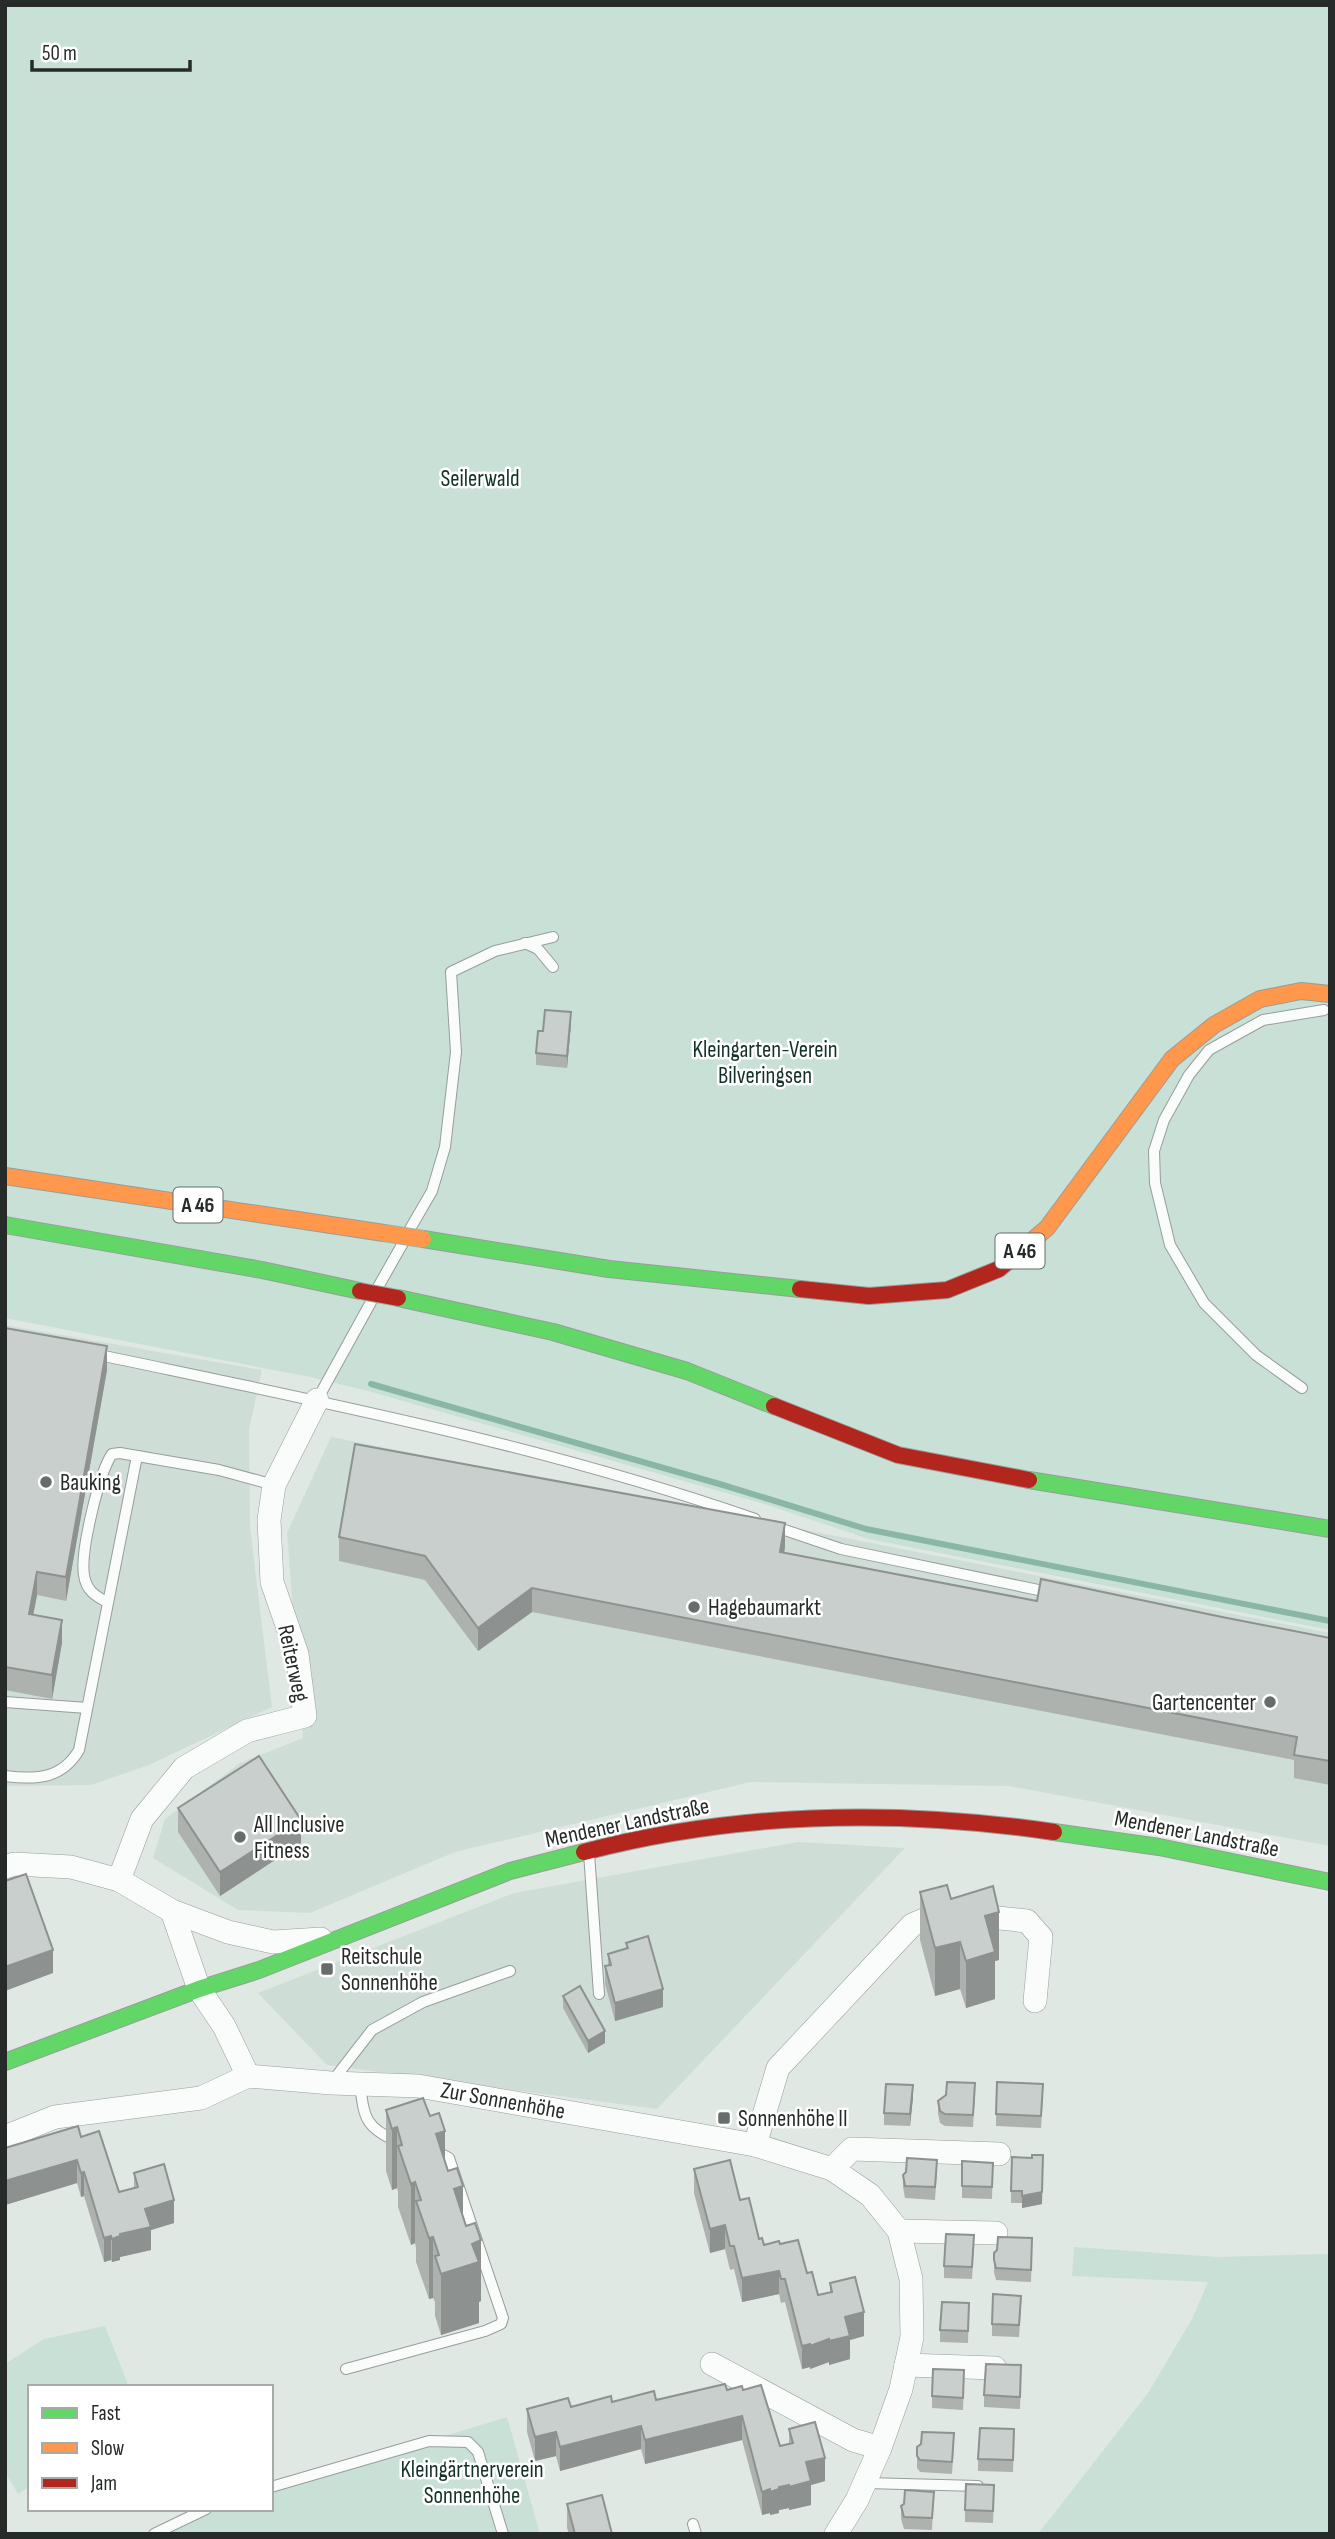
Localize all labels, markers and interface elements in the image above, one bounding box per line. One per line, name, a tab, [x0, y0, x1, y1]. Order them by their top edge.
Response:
scale bar	[32, 28, 189, 72]
text: 50 m	[42, 41, 77, 66]
park label: Seilerwald	[440, 465, 520, 493]
park label: Kleingarten-Verein Bilveringsen	[692, 1036, 838, 1090]
road number: A 46	[174, 1188, 222, 1222]
road number: A 46	[996, 1234, 1044, 1268]
place label: Bauking	[60, 1469, 121, 1497]
marker: Bauking	[38, 1474, 54, 1490]
place label: Hagebaumarkt	[708, 1594, 821, 1622]
marker: Hagebaumarkt	[686, 1599, 702, 1615]
street label: Reiterweg	[271, 1622, 315, 1704]
place label: Gartencenter	[1152, 1689, 1256, 1717]
marker: Gartencenter	[1262, 1694, 1278, 1710]
street label: Mendener Landstraße	[543, 1792, 712, 1854]
street label: Mendener Landstraße	[1112, 1804, 1281, 1864]
place label: All Inclusive Fitness	[253, 1811, 344, 1865]
marker: All Inclusive Fitness	[232, 1829, 248, 1845]
place label: Reitschule Sonnenhöhe	[341, 1943, 438, 1997]
marker: Reitschule Sonnenhöhe	[319, 1961, 335, 1977]
street label: Zur Sonnenhöhe	[438, 2076, 567, 2126]
place label: Sonnenhöhe II	[738, 2105, 848, 2133]
marker: Sonnenhöhe II	[716, 2110, 732, 2126]
legend	[28, 2385, 273, 2511]
text: Fast	[91, 2401, 121, 2426]
text: Slow	[91, 2436, 125, 2461]
park label: Kleingärtnerverein Sonnenhöhe	[400, 2456, 544, 2510]
text: Jam	[90, 2471, 117, 2496]

